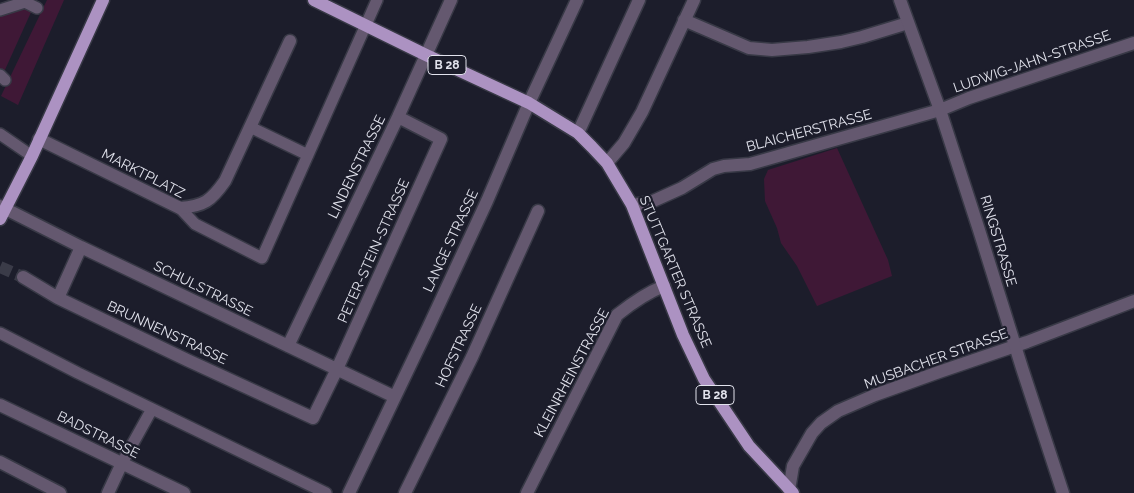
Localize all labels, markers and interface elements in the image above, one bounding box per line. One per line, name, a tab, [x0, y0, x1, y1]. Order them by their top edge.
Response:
street label: LUDWIG-JAHN-STRASSE	[951, 27, 1113, 97]
road number: B 28	[428, 56, 466, 74]
street label: BLAICHERSTRASSE	[745, 106, 873, 156]
street label: LINDENSTRASSE	[325, 113, 389, 221]
street label: MARKTPLATZ	[99, 146, 187, 202]
street label: PETER-STEIN-STRASSE	[335, 176, 413, 326]
street label: LANGE STRASSE	[420, 187, 482, 295]
street label: STUTTGARTER STRASSE	[635, 193, 715, 351]
street label: RINGSTRASSE	[976, 193, 1020, 289]
street label: SCHULSTRASSE	[151, 258, 255, 320]
street label: BRUNNENSTRASSE	[104, 298, 230, 368]
street label: HOFSTRASSE	[432, 302, 486, 390]
street label: KLEINRHEINSTRASSE	[531, 306, 613, 440]
street label: MUSBACHER STRASSE	[862, 325, 1010, 393]
road number: B 28	[696, 386, 734, 404]
street label: BADSTRASSE	[54, 408, 142, 462]

